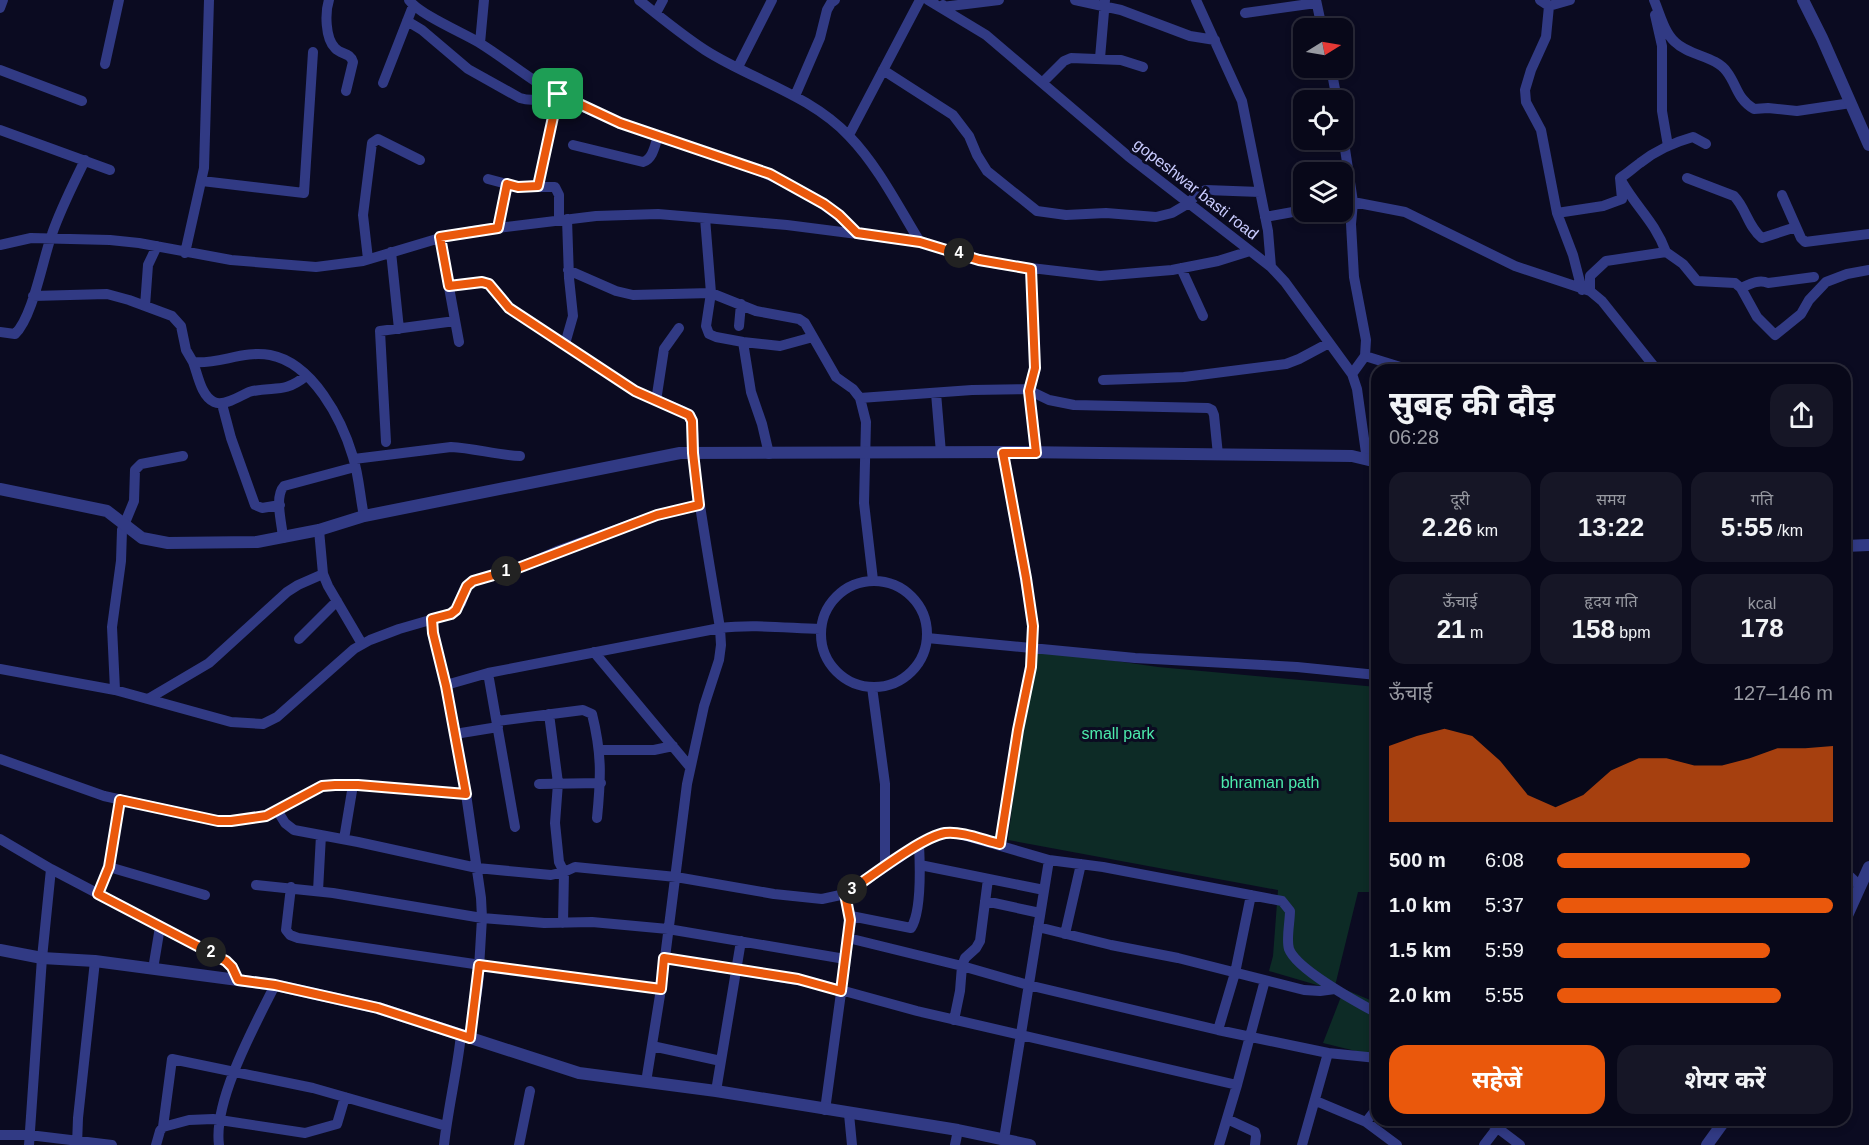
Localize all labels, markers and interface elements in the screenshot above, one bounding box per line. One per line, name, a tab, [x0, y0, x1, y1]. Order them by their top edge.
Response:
north arrow	[1293, 18, 1353, 78]
map controls	[1293, 18, 1353, 222]
pin	[532, 68, 583, 119]
icon: arrive	[541, 77, 574, 110]
button: locate	[1293, 90, 1353, 150]
street label: gopeshwar basti road	[1130, 135, 1262, 243]
button: layers	[1293, 162, 1353, 222]
pin: 4	[944, 238, 974, 268]
text: 4	[955, 244, 963, 261]
button: share	[1770, 384, 1833, 447]
text: सुबह की दौड़	[1389, 385, 1555, 422]
text: 06:28	[1389, 426, 1439, 448]
text: दूरी	[1450, 491, 1470, 508]
text: समय	[1596, 491, 1626, 508]
text: गति	[1751, 491, 1773, 508]
text: 2.26	[1422, 512, 1472, 542]
text: 13:22	[1578, 512, 1644, 542]
text: 5:55	[1721, 512, 1773, 542]
text: km	[1472, 522, 1498, 539]
text: /km	[1773, 522, 1803, 539]
pin: 1	[491, 556, 521, 586]
text: 1	[502, 562, 510, 579]
text: ऊँचाई	[1443, 593, 1477, 610]
text: हृदय गति	[1584, 593, 1638, 610]
text: kcal	[1748, 595, 1776, 612]
text: 178	[1740, 613, 1784, 643]
text: 21	[1437, 614, 1466, 644]
text: 158	[1572, 614, 1615, 644]
text: m	[1466, 624, 1483, 641]
text: bpm	[1615, 624, 1650, 641]
text: ऊँचाई	[1389, 682, 1432, 704]
text: 127–146 m	[1733, 682, 1833, 704]
park label: small park	[1082, 725, 1155, 742]
park label: bhraman path	[1221, 774, 1319, 791]
text: 500 m	[1389, 849, 1446, 871]
text: 6:08	[1485, 849, 1524, 871]
pin: 3	[837, 874, 867, 904]
text: 3	[848, 880, 856, 897]
text: 1.0 km	[1389, 894, 1451, 916]
text: 5:37	[1485, 894, 1524, 916]
pin: 2	[196, 937, 226, 967]
text: 1.5 km	[1389, 939, 1451, 961]
text: 5:59	[1485, 939, 1524, 961]
text: 2	[207, 943, 215, 960]
text: 2.0 km	[1389, 984, 1451, 1006]
text: 5:55	[1485, 984, 1524, 1006]
button: सहेजें	[1389, 1045, 1605, 1114]
button: शेयर करें	[1617, 1045, 1833, 1114]

